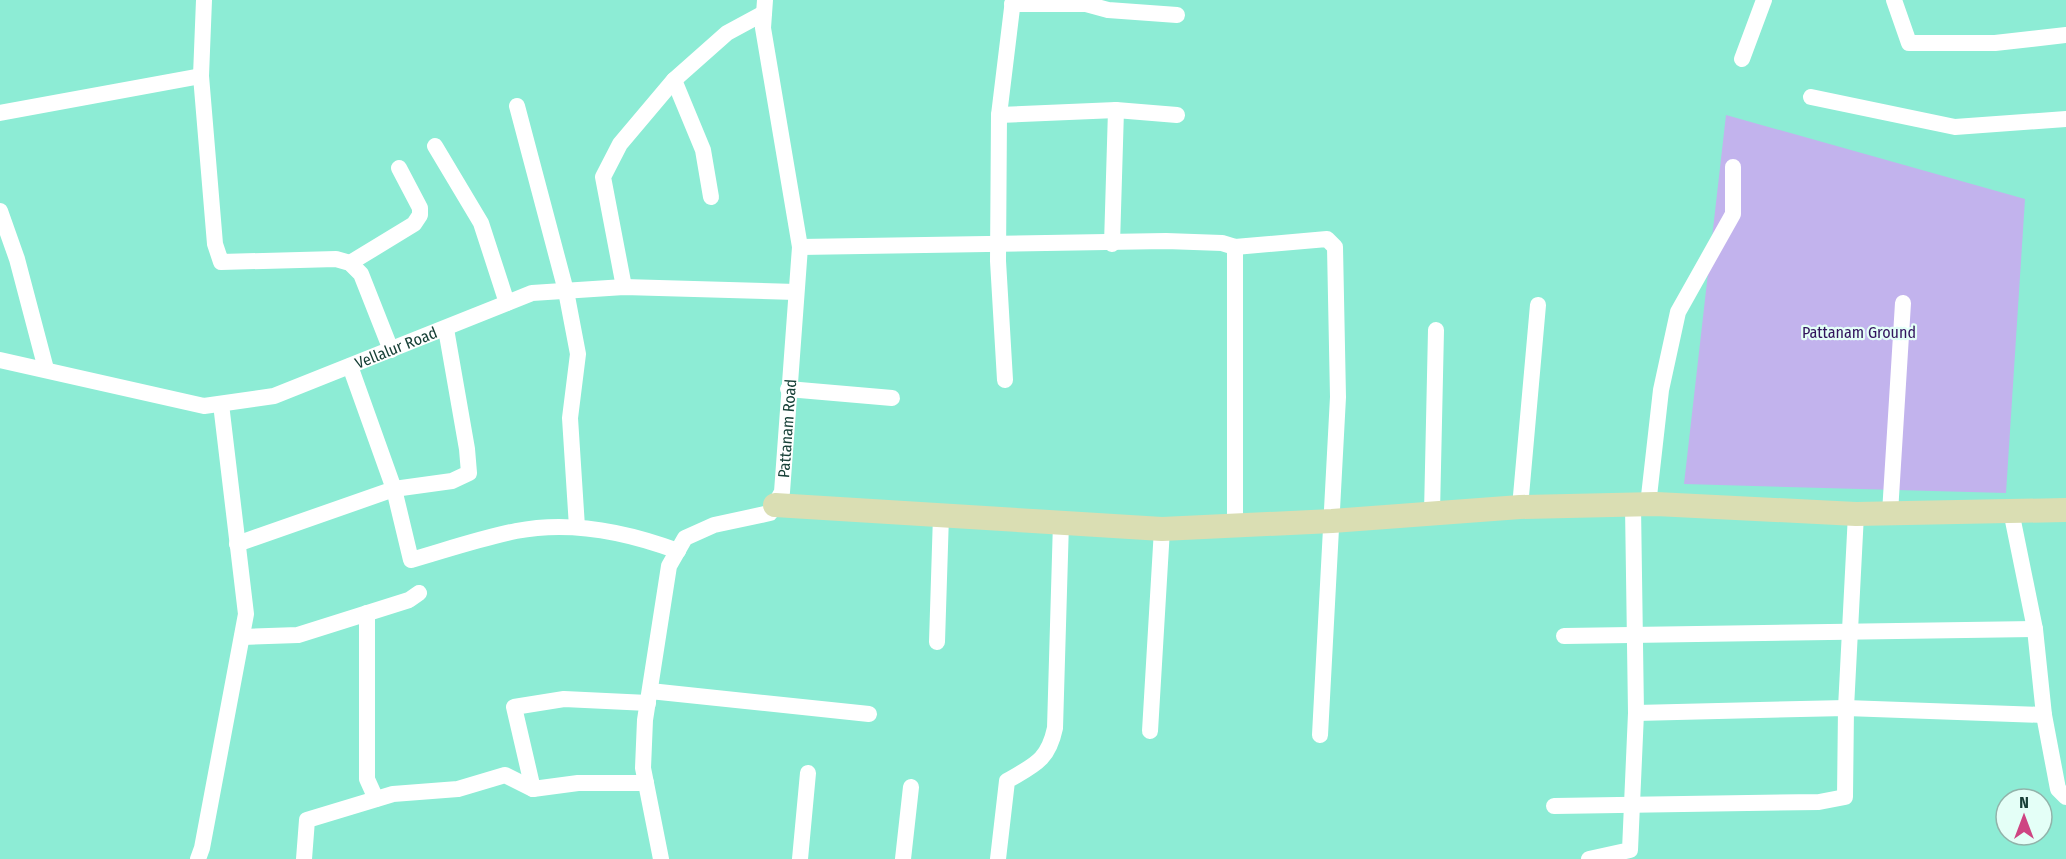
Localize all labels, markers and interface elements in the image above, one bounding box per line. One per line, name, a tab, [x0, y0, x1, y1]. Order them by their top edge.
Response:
street label: Vellalur Road	[352, 323, 440, 373]
park label: Pattanam Ground	[1802, 323, 1916, 342]
street label: Pattanam Road	[774, 378, 800, 478]
north arrow	[1994, 787, 2054, 847]
text: N	[2019, 793, 2029, 812]

